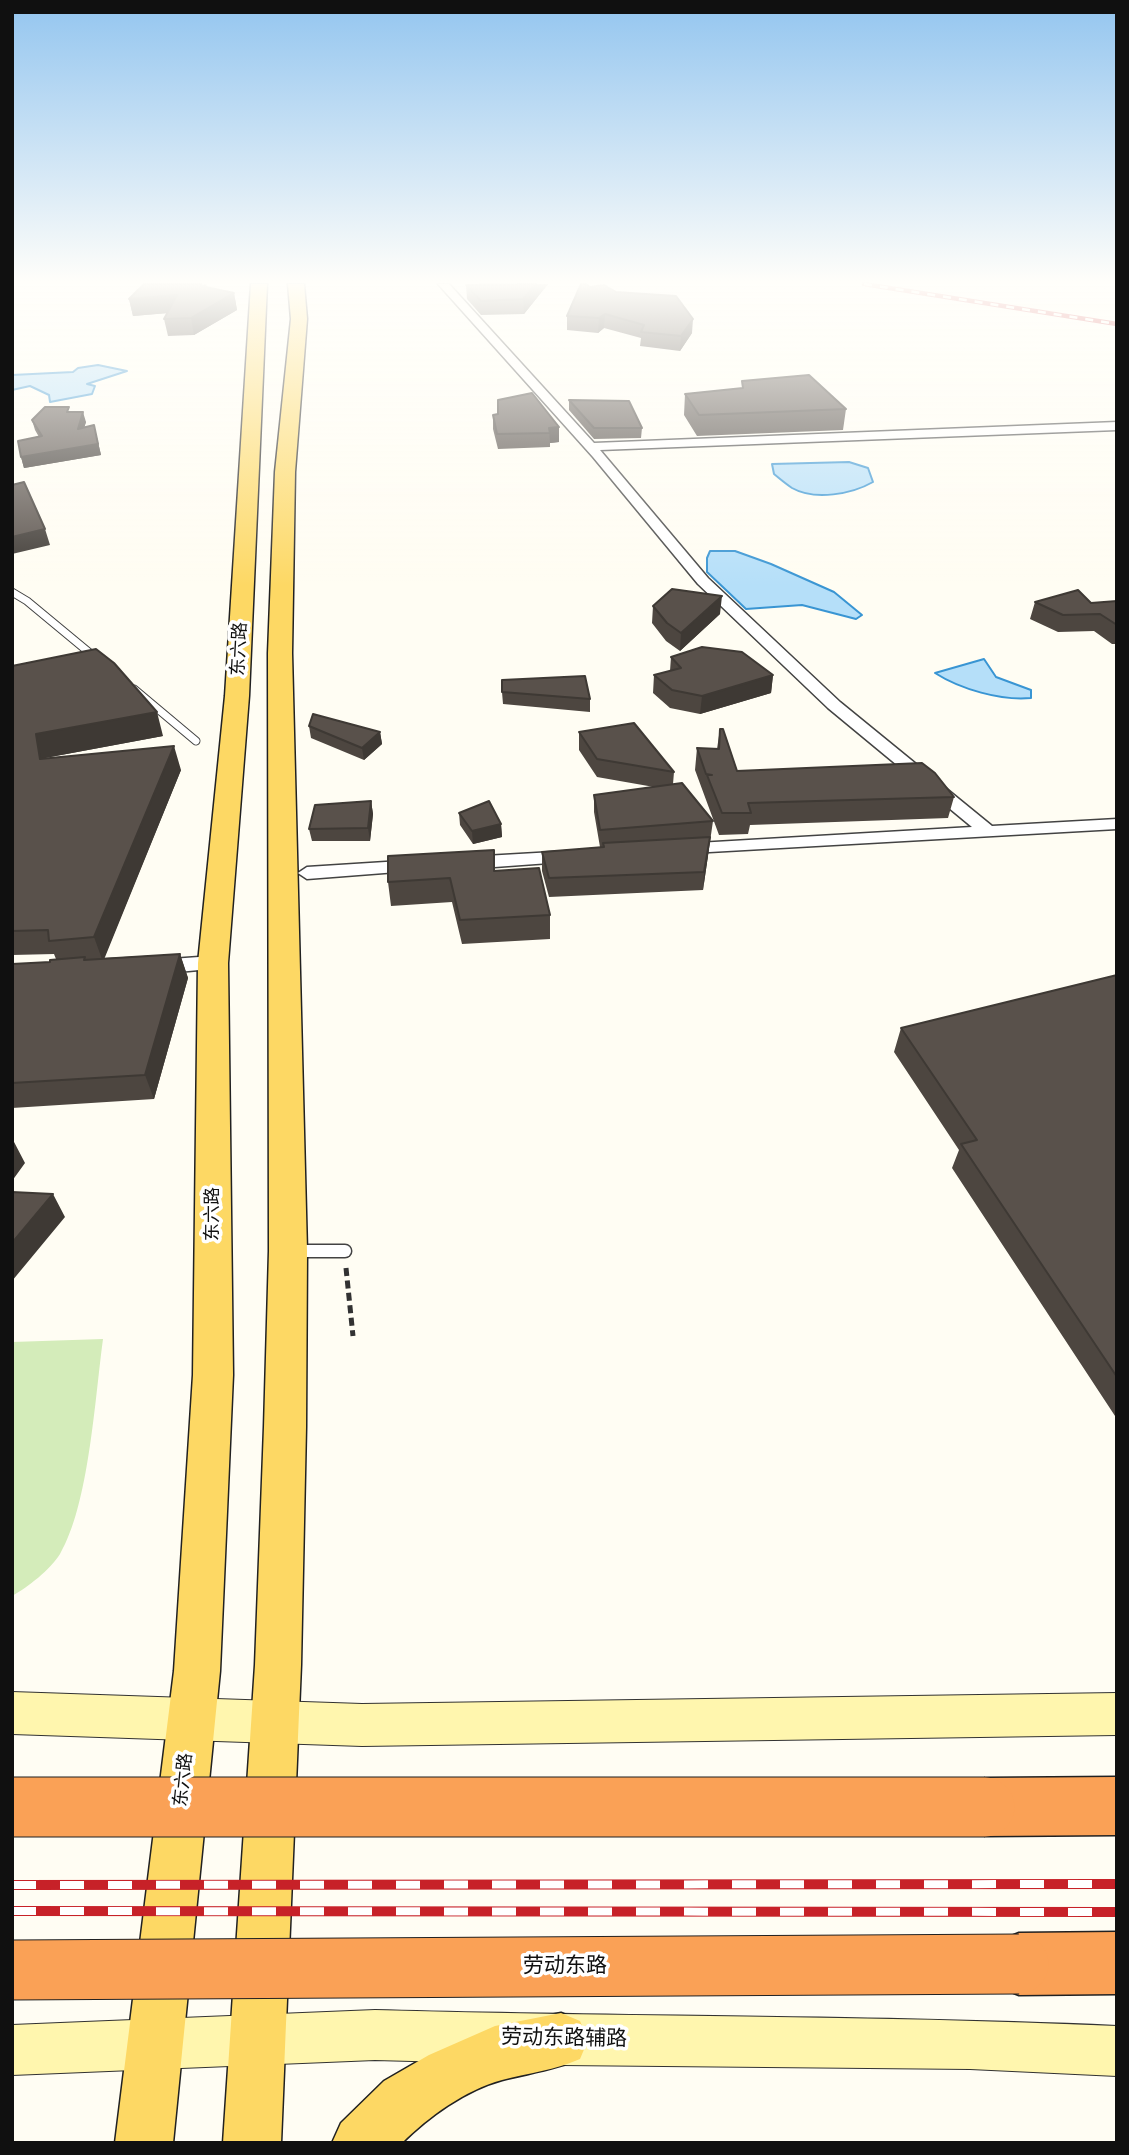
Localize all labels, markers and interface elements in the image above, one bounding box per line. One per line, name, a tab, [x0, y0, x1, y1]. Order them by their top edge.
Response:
street label: 东六路	[228, 621, 252, 677]
street label: 东六路	[202, 1187, 224, 1241]
street label: 东六路	[170, 1752, 198, 1808]
street label: 劳动东路	[523, 1954, 607, 1980]
street label: 劳动东路辅路	[501, 2025, 627, 2053]

